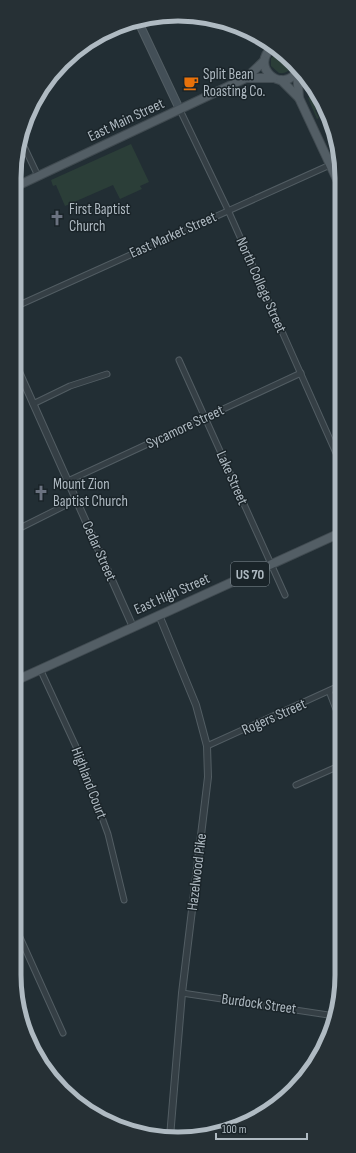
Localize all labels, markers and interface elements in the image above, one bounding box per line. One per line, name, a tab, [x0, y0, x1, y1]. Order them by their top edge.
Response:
place label: Split Bean Roasting Co.	[203, 65, 266, 101]
cafe icon: Split Bean Roasting Co.	[182, 74, 200, 92]
street label: East Main Street	[85, 94, 168, 146]
place label: First Baptist Church	[69, 200, 131, 236]
street label: East Market Street	[127, 207, 220, 263]
church icon: First Baptist Church	[48, 209, 66, 227]
street label: North College Street	[231, 234, 291, 336]
street label: Sycamore Street	[143, 401, 227, 453]
street label: Lake Street	[212, 448, 252, 508]
place label: Mount Zion Baptist Church	[53, 475, 128, 511]
church icon: Mount Zion Baptist Church	[32, 484, 50, 502]
street label: Cedar Street	[77, 518, 121, 584]
road number: US 70	[231, 562, 269, 586]
street label: East High Street	[131, 569, 213, 619]
street label: Rogers Street	[239, 694, 309, 740]
street label: Highland Court	[67, 745, 111, 822]
street label: Hazelwood Pike	[183, 832, 211, 912]
street label: Burdock Street	[220, 989, 298, 1019]
scale bar	[216, 1115, 307, 1141]
text: 100 m	[222, 1122, 247, 1137]

